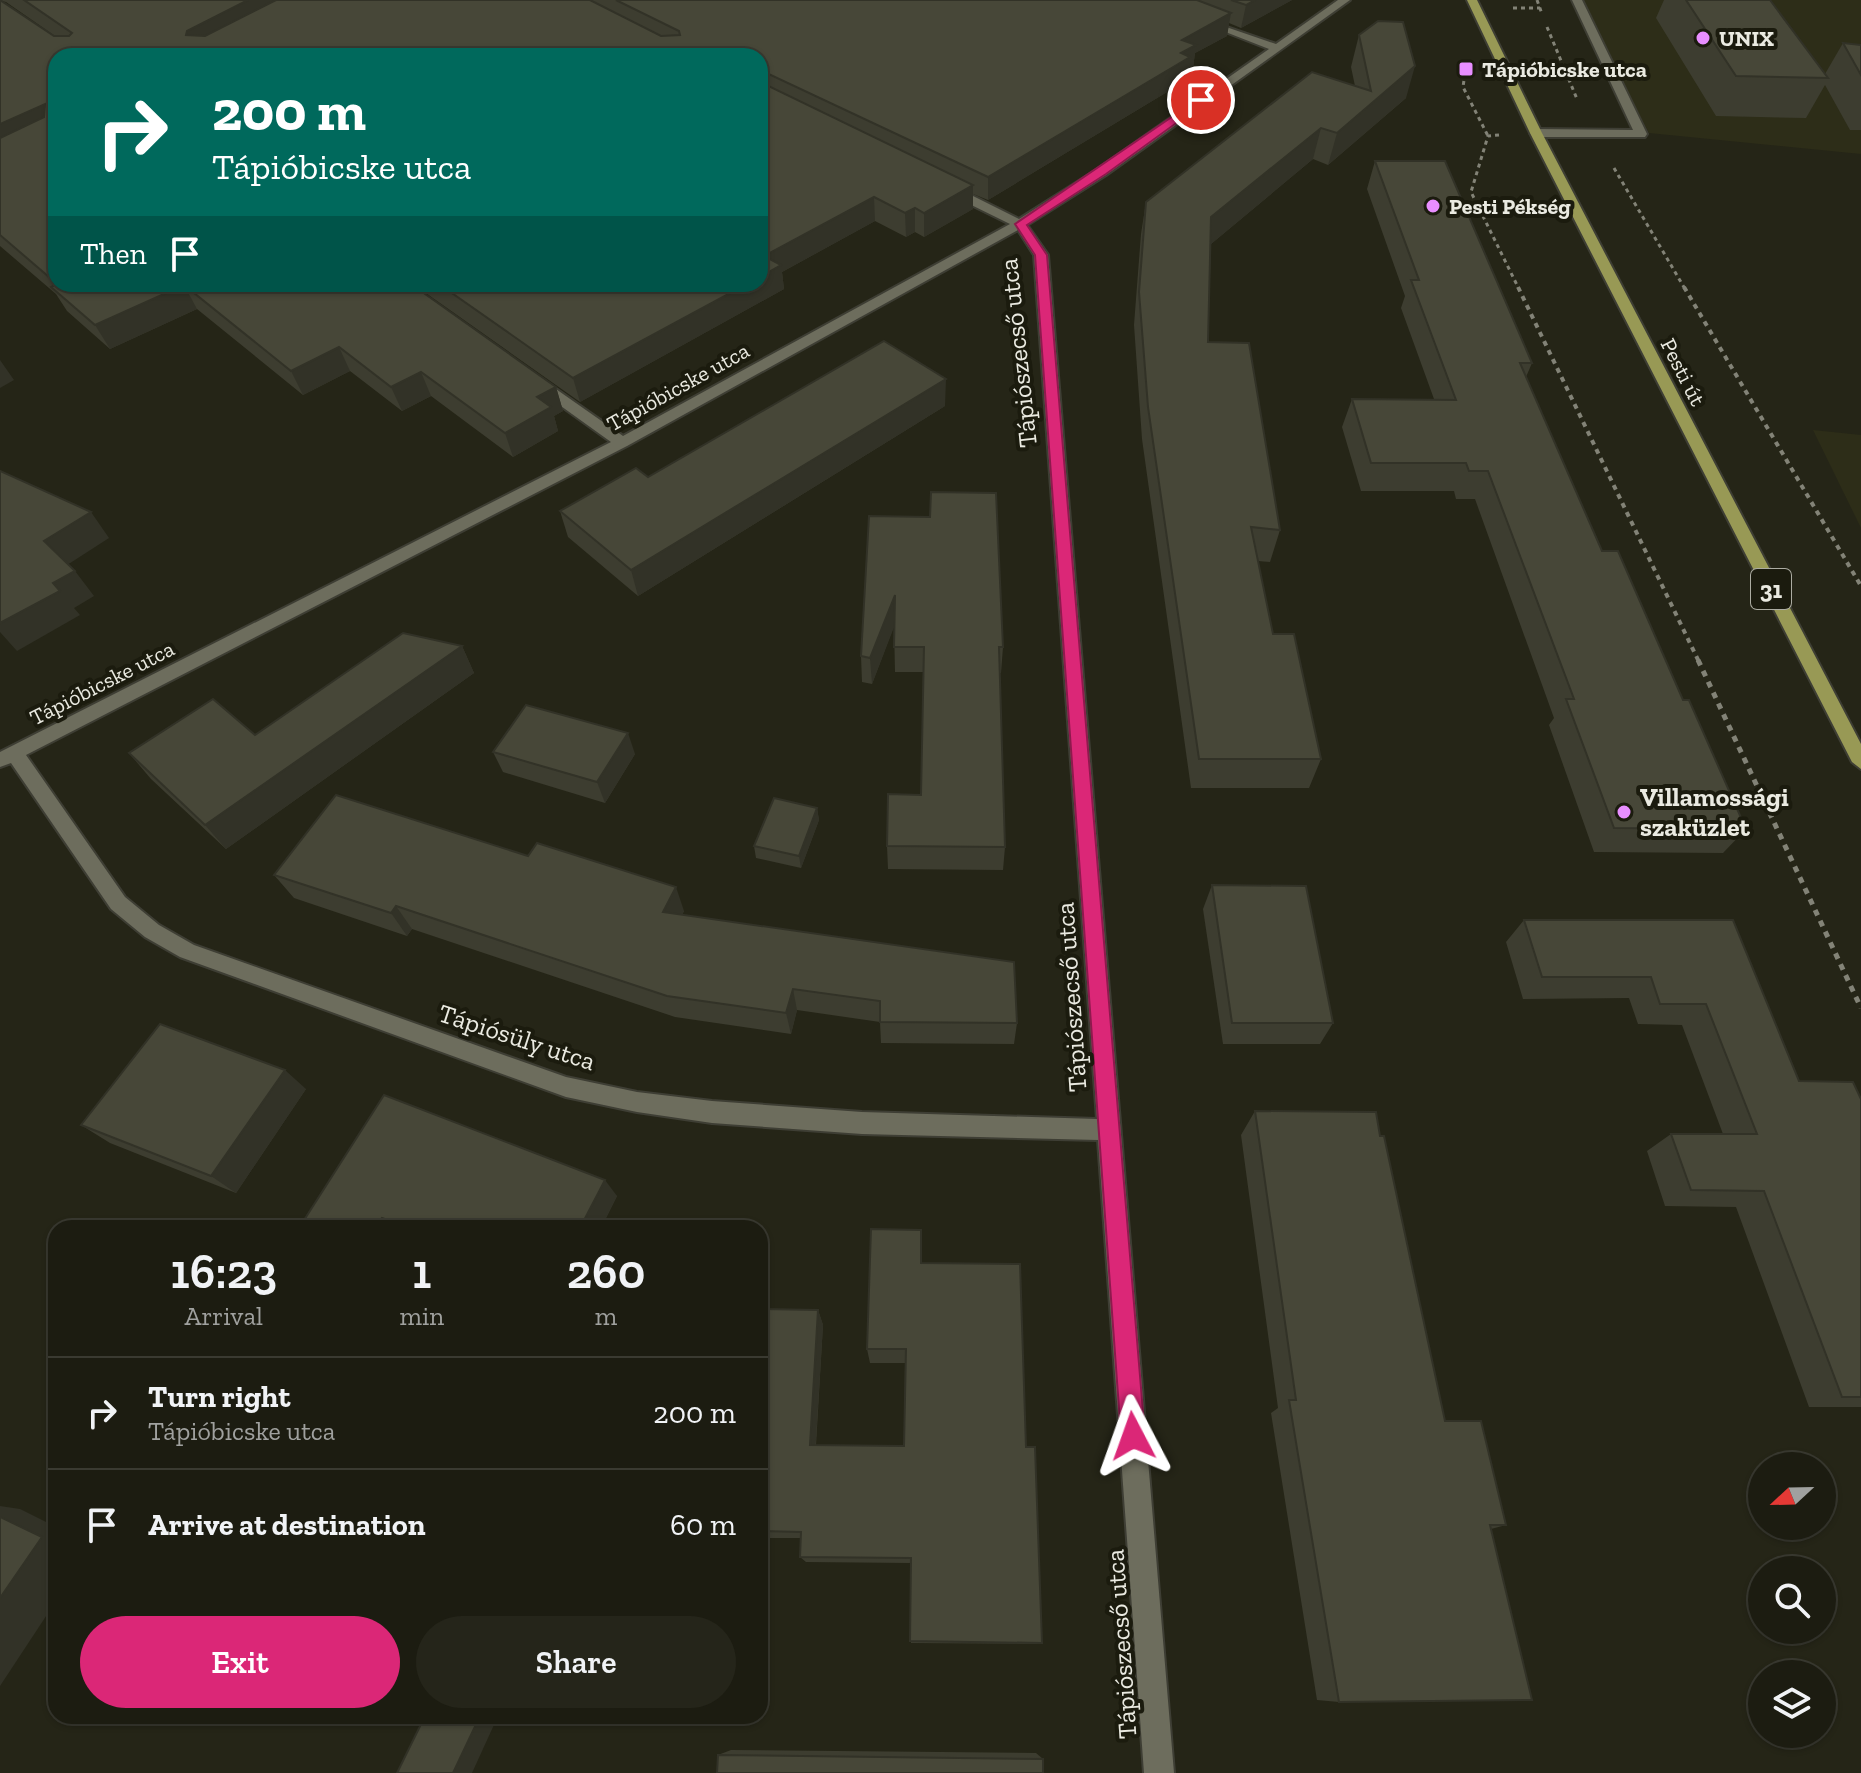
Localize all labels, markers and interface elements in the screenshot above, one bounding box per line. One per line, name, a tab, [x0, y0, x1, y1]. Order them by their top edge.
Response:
place label: UNIX	[1719, 25, 1774, 52]
marker: UNIX	[1694, 29, 1712, 47]
place label: Tápióbicske utca	[1482, 56, 1647, 83]
marker: Tápióbicske utca	[1457, 60, 1475, 78]
pin	[1167, 66, 1235, 134]
text: 200 m	[212, 77, 366, 144]
icon: arrive	[1179, 78, 1223, 122]
icon: right	[80, 80, 184, 184]
text: Tápióbicske utca	[212, 145, 472, 188]
place label: Pesti Pékség	[1449, 193, 1571, 220]
marker: Pesti Pékség	[1424, 197, 1442, 215]
icon: arrive	[163, 232, 207, 276]
text: Then	[80, 236, 147, 272]
street label: Tápiószecső utca	[992, 256, 1044, 449]
street label: Pesti út	[1655, 334, 1712, 411]
street label: Tápióbicske utca	[602, 337, 754, 437]
road number: 31	[1751, 569, 1791, 609]
street label: Tápióbicske utca	[25, 635, 179, 731]
place label: Villamossági szaküzlet	[1640, 781, 1789, 843]
marker: Villamossági szaküzlet	[1615, 803, 1633, 821]
street label: Tápiószecső utca	[1048, 901, 1094, 1093]
street label: Tápiósüly utca	[435, 997, 600, 1078]
text: 16:23	[171, 1243, 277, 1300]
text: 1	[412, 1243, 431, 1300]
text: 260	[567, 1243, 645, 1300]
text: Arrival	[185, 1300, 263, 1332]
text: min	[399, 1300, 444, 1332]
text: m	[595, 1300, 617, 1332]
text: Turn right	[148, 1379, 290, 1415]
icon: right	[80, 1391, 124, 1435]
position arrow	[1091, 1394, 1175, 1478]
text: 200 m	[653, 1395, 736, 1431]
text: Tápióbicske utca	[148, 1415, 335, 1447]
north arrow	[1748, 1452, 1836, 1540]
map controls	[1748, 1452, 1836, 1748]
icon: arrive	[80, 1503, 124, 1547]
text: Arrive at destination	[148, 1507, 425, 1543]
text: 60 m	[670, 1507, 736, 1543]
street label: Tápiószecső utca	[1098, 1548, 1144, 1740]
button: search	[1748, 1556, 1836, 1644]
button: Exit	[80, 1616, 400, 1708]
button: Share	[416, 1616, 736, 1708]
button: layers	[1748, 1660, 1836, 1748]

